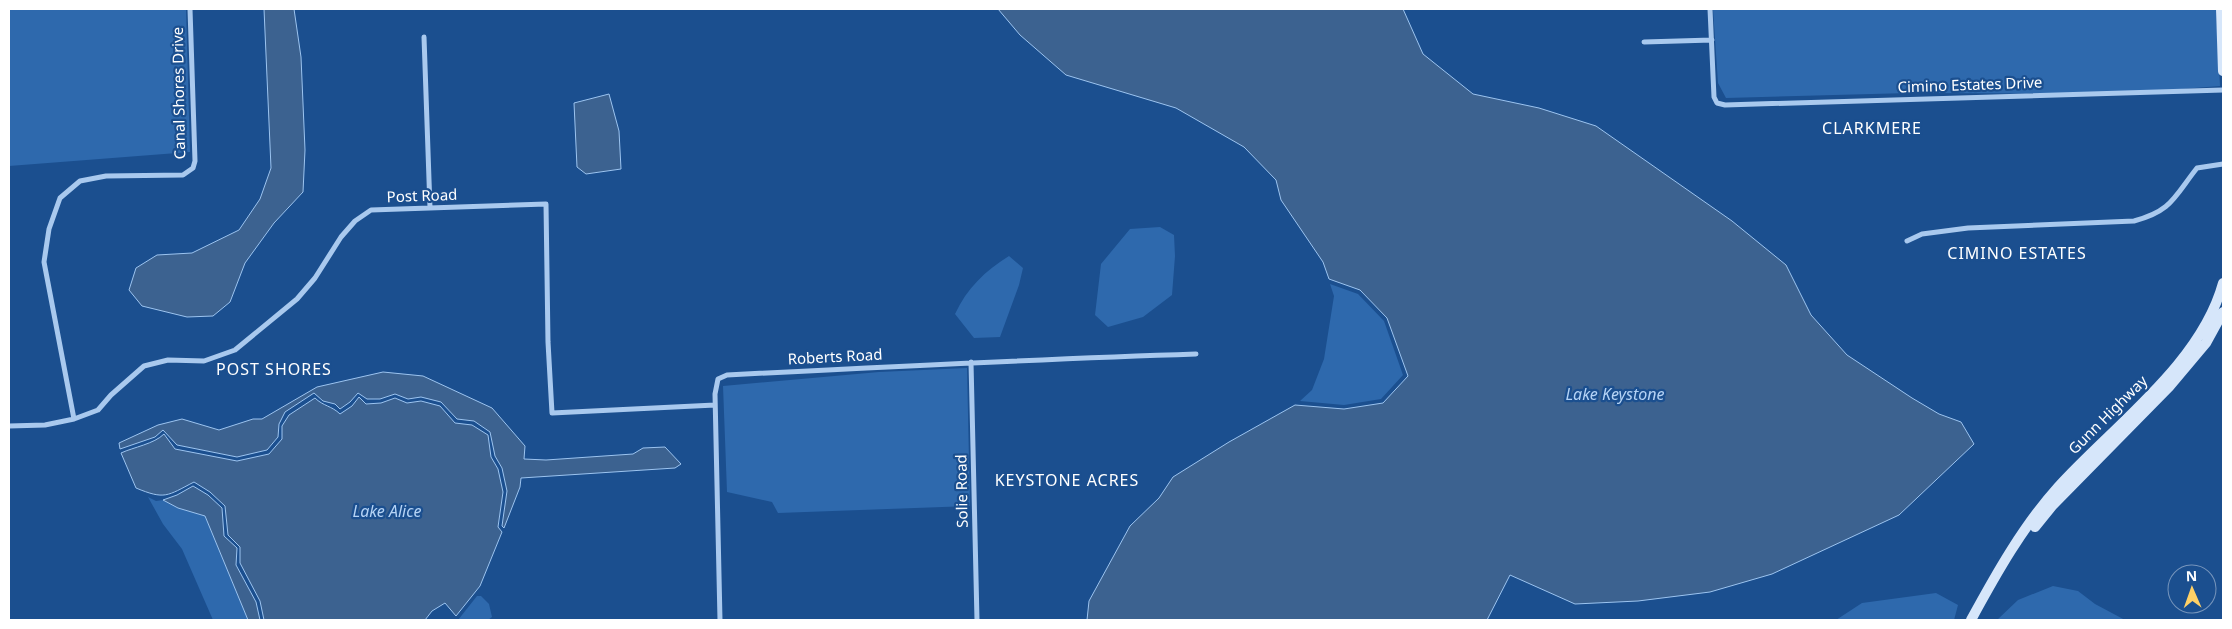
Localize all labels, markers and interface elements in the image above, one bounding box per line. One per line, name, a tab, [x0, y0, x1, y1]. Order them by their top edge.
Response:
street label: Canal Shores Drive	[167, 27, 189, 159]
street label: Cimino Estates Drive	[1897, 71, 2043, 97]
district label: CLARKMERE	[1822, 117, 1922, 139]
street label: Post Road	[386, 184, 458, 206]
district label: CIMINO ESTATES	[1947, 242, 2087, 264]
street label: Roberts Road	[787, 344, 883, 368]
district label: POST SHORES	[216, 358, 332, 380]
street label: Gunn Highway	[2063, 370, 2151, 458]
water label: Lake Keystone	[1565, 383, 1665, 405]
street label: Solie Road	[950, 454, 972, 528]
district label: KEYSTONE ACRES	[995, 469, 1139, 491]
water label: Lake Alice	[353, 500, 421, 522]
north arrow	[2167, 564, 2217, 614]
text: N	[2186, 566, 2198, 585]

